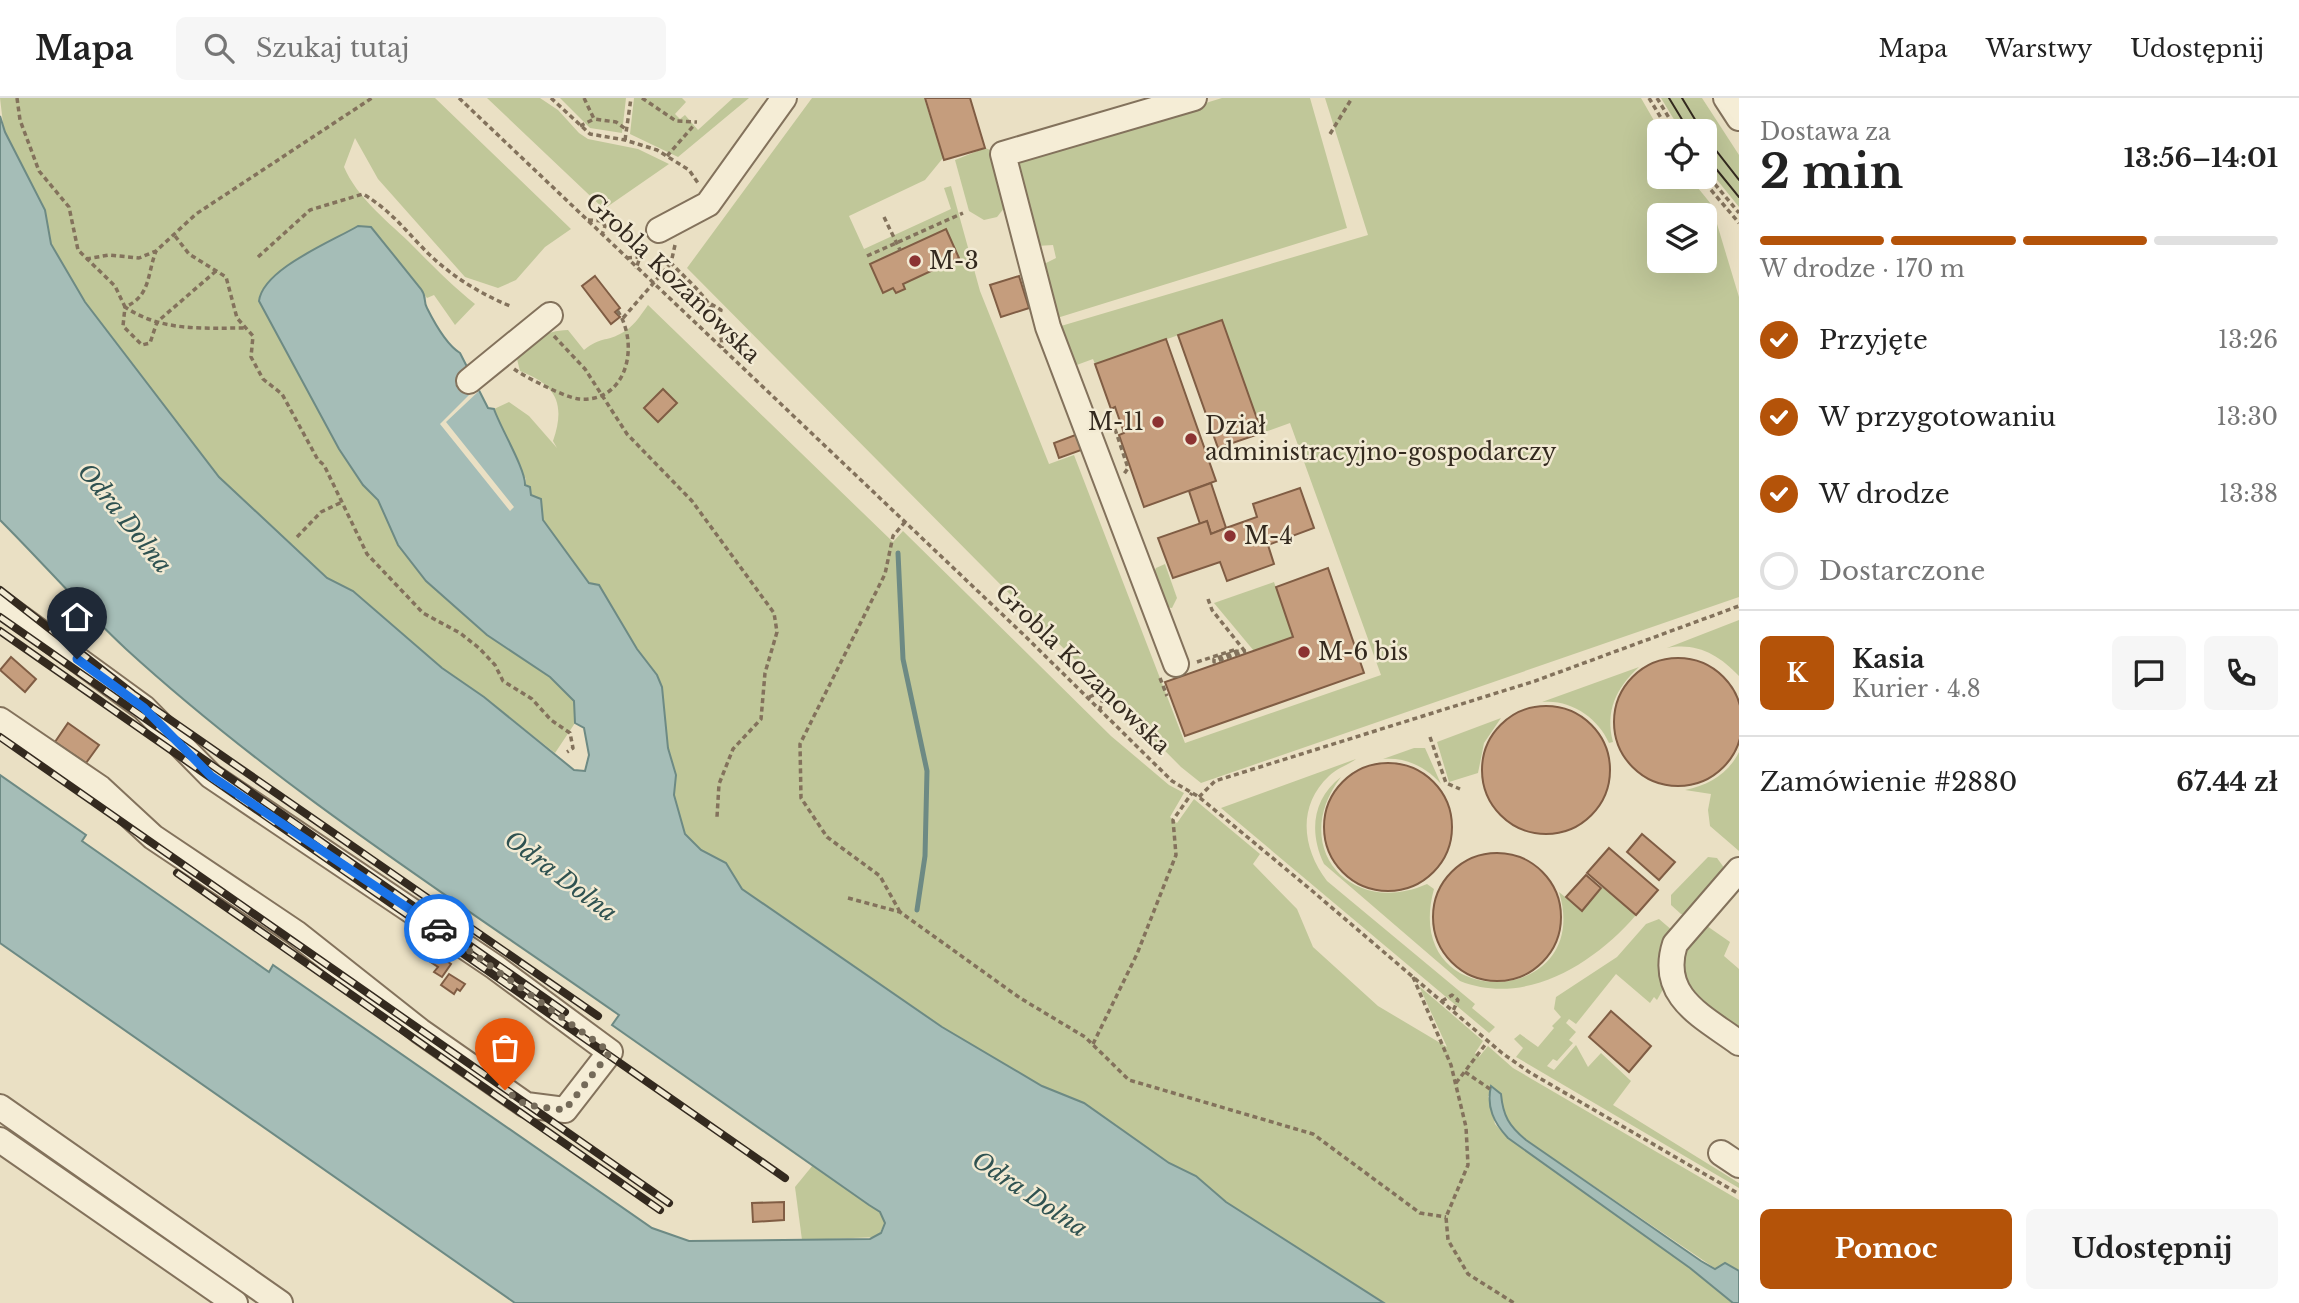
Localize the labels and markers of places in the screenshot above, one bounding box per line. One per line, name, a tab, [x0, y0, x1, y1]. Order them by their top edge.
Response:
place label: M-3	[929, 247, 979, 275]
marker: M-3	[907, 253, 923, 269]
place label: M-11	[1088, 408, 1144, 436]
place label: Dział administracyjno-gospodarczy	[1205, 412, 1557, 466]
marker: M-11	[1150, 414, 1166, 430]
marker: Dział administracyjno-gospodarczy	[1183, 431, 1199, 447]
place label: M-4	[1244, 522, 1293, 550]
marker: M-4	[1222, 528, 1238, 544]
pin	[47, 587, 107, 659]
place label: M-6 bis	[1318, 638, 1408, 666]
marker: M-6 bis	[1296, 644, 1312, 660]
pin	[475, 1018, 535, 1090]

